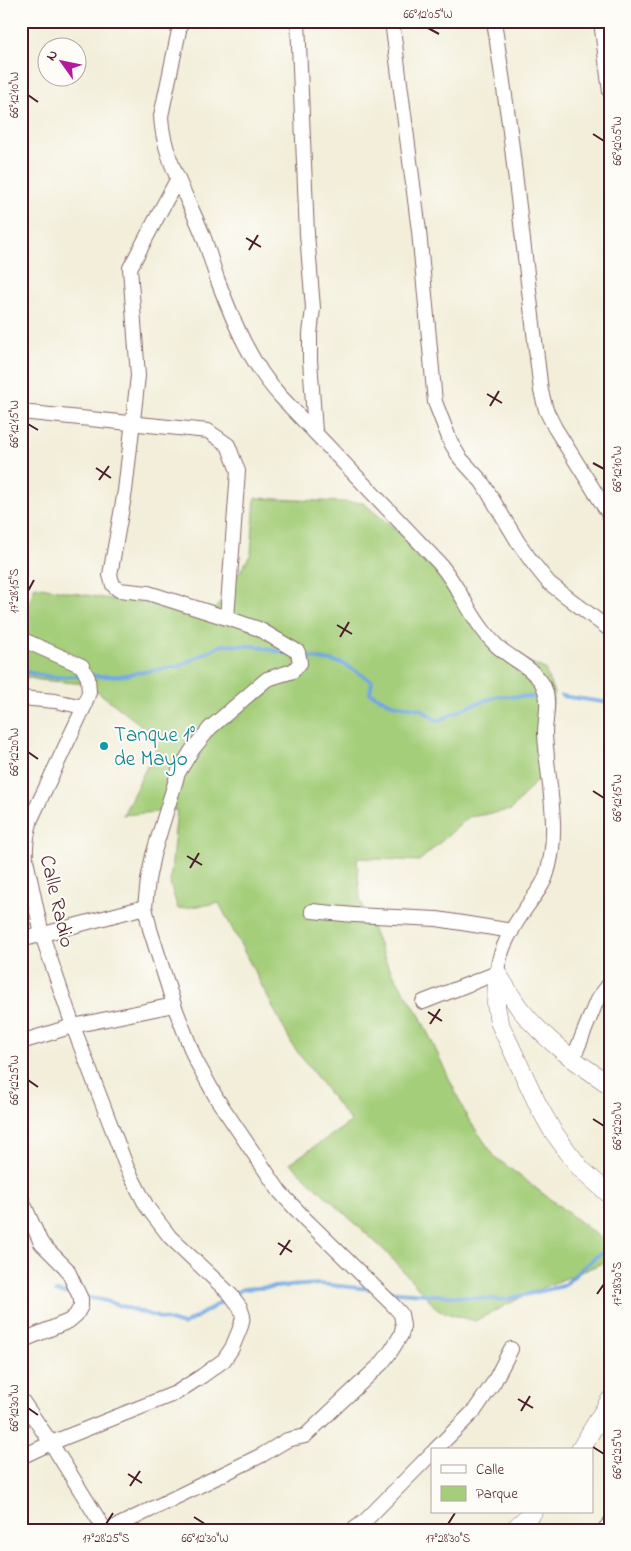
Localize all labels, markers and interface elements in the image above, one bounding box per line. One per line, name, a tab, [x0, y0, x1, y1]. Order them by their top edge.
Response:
text: 66°12'05"W	[404, 6, 452, 24]
north arrow	[38, 38, 88, 88]
text: N	[41, 46, 64, 65]
text: 66°12'10"W	[6, 72, 24, 118]
text: 66°12'05"W	[609, 117, 627, 165]
text: 66°12'15"W	[6, 400, 24, 448]
text: 66°12'10"W	[609, 446, 627, 492]
text: 17°28'15"S	[6, 568, 24, 613]
place label: Tanque 1° de Mayo	[114, 721, 195, 777]
text: 66°12'20"W	[6, 728, 24, 776]
marker: Tanque 1° de Mayo	[98, 740, 110, 752]
text: 66°12'15"W	[609, 774, 627, 822]
street label: Calle Radio	[31, 852, 81, 951]
text: 66°12'25"W	[6, 1055, 24, 1105]
text: 66°12'20"W	[609, 1102, 627, 1150]
text: 17°28'30"S	[609, 1262, 627, 1306]
text: 66°12'30"W	[6, 1384, 24, 1432]
text: 66°12'25"W	[609, 1429, 627, 1479]
legend	[431, 1448, 594, 1514]
text: Calle	[476, 1459, 504, 1481]
text: Parque	[476, 1483, 518, 1505]
text: 17°28'25"S	[82, 1530, 130, 1548]
text: 66°12'30"W	[181, 1530, 229, 1548]
text: 17°28'30"S	[426, 1530, 470, 1548]

